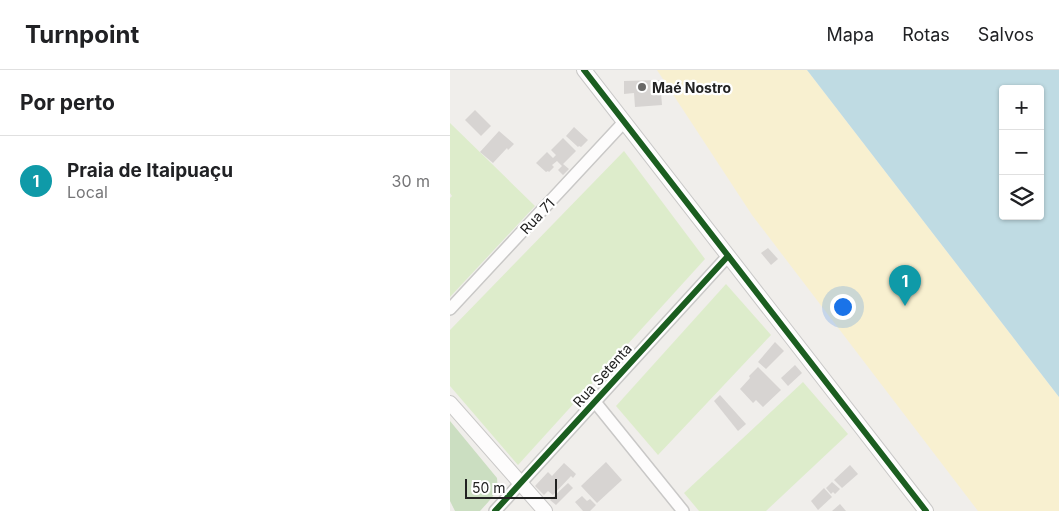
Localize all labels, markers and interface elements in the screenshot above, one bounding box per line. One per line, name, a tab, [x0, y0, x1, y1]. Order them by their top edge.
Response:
text: Turnpoint	[25, 20, 139, 49]
text: Mapa	[826, 24, 874, 45]
text: Rotas	[902, 24, 950, 45]
text: Salvos	[978, 24, 1034, 45]
place label: Maé Nostro	[652, 79, 731, 96]
marker: Maé Nostro	[636, 81, 648, 93]
map controls	[999, 85, 1044, 220]
button: +	[999, 85, 1044, 130]
text: Por perto	[20, 90, 115, 115]
button: −	[999, 130, 1044, 175]
text: Praia de Itaipuaçu	[67, 159, 233, 182]
text: 1	[33, 171, 39, 191]
text: 30 m	[392, 171, 430, 191]
button: layers	[999, 175, 1044, 220]
text: Local	[67, 182, 108, 202]
street label: Rua 71	[516, 195, 558, 237]
pin: 1	[889, 265, 921, 306]
your location	[830, 294, 856, 320]
street label: Rua Setenta	[569, 340, 635, 410]
scale bar	[465, 476, 558, 499]
text: 50 m	[472, 479, 506, 496]

